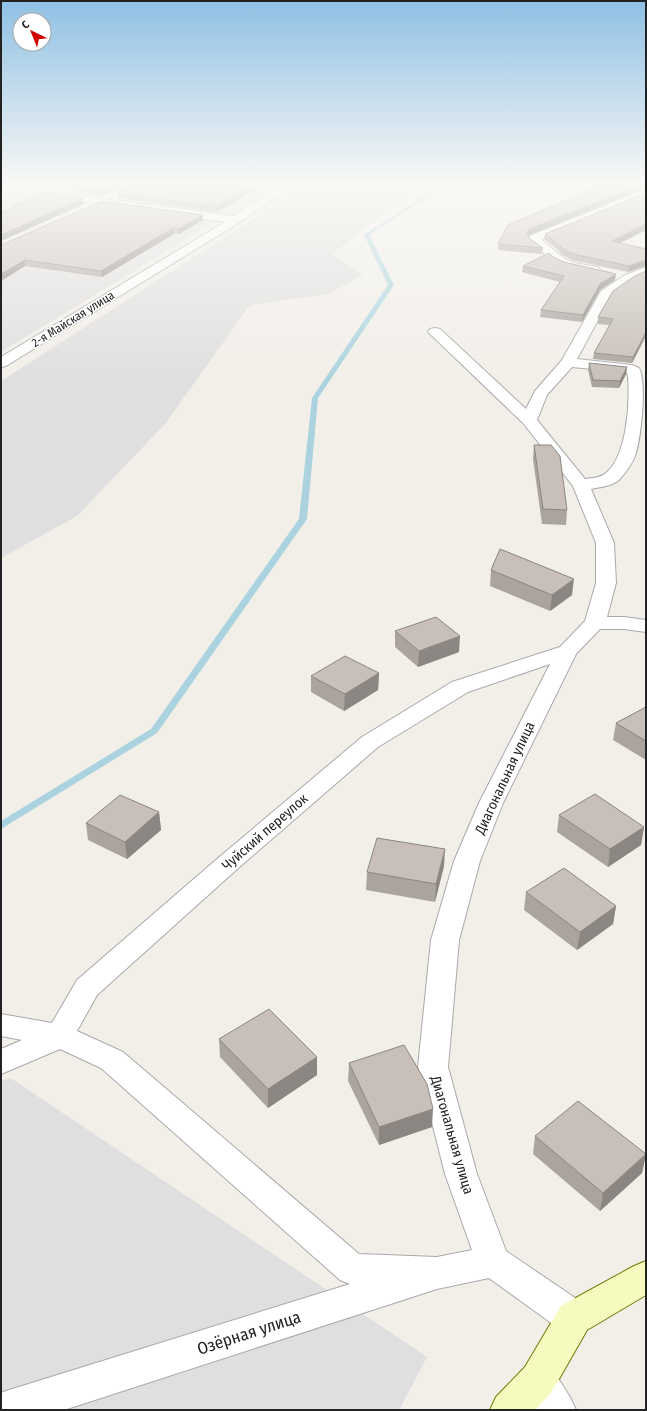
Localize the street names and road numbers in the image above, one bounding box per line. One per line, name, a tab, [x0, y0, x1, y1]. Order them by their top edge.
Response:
street label: 2-я Майская улица	[29, 288, 117, 350]
street label: Диагональная улица	[471, 719, 539, 838]
street label: Чуйский переулок	[219, 790, 312, 874]
street label: Диагональная улица	[427, 1073, 477, 1196]
street label: Озёрная улица	[194, 1306, 304, 1360]

